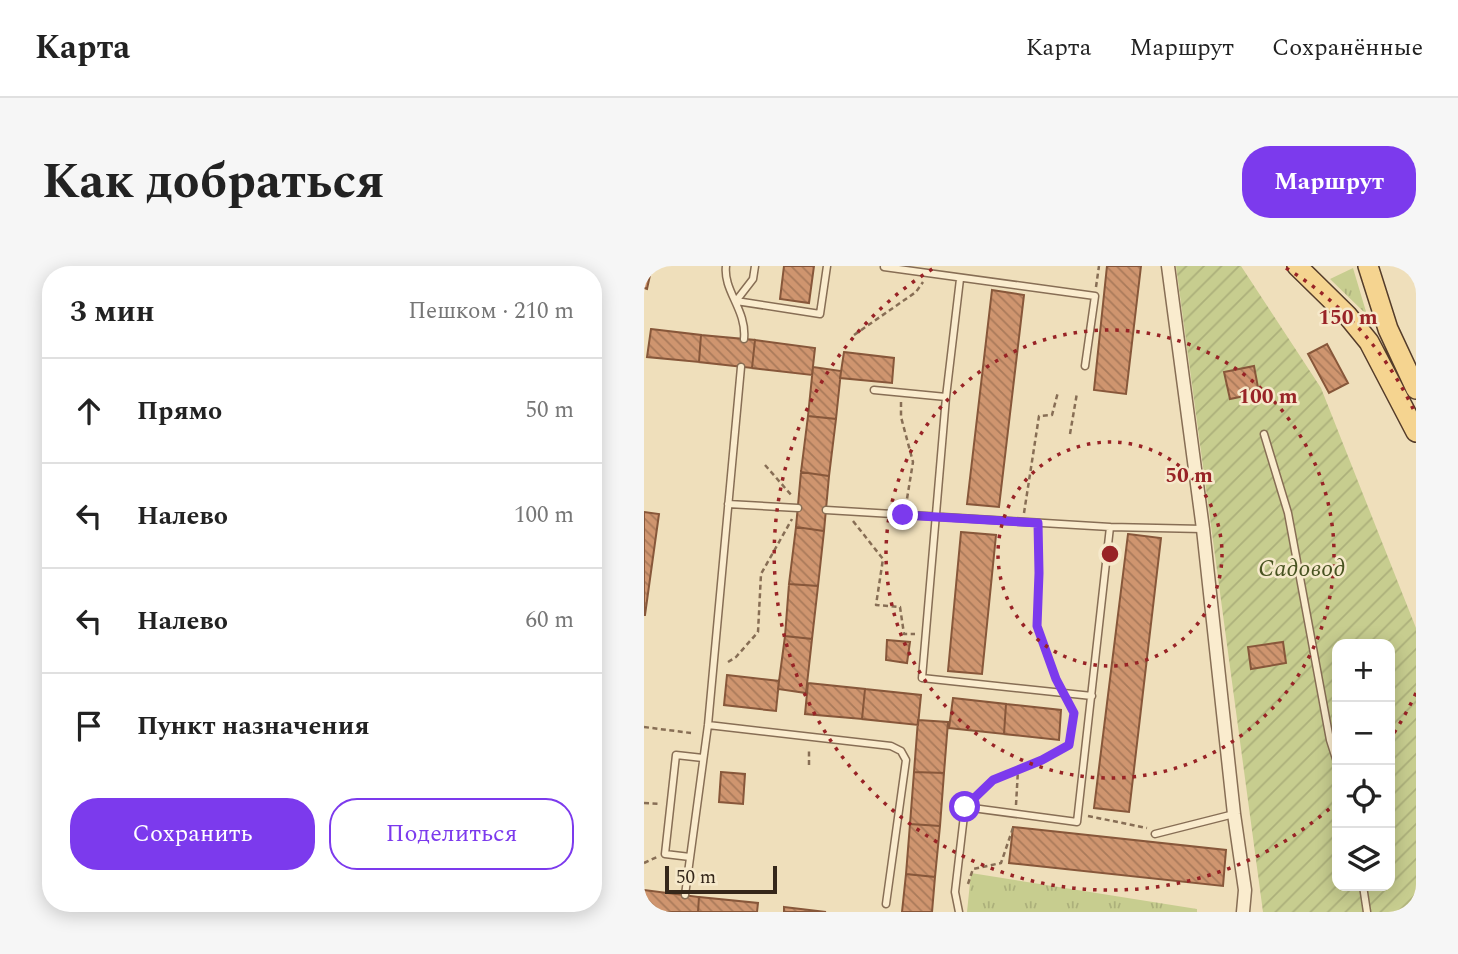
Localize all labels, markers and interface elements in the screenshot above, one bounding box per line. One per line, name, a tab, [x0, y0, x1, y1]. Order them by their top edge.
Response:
text: Карта	[35, 23, 130, 73]
text: Карта	[1026, 30, 1091, 66]
text: Маршрут	[1129, 30, 1234, 66]
text: Сохранённые	[1272, 30, 1423, 66]
text: Как добраться	[42, 145, 384, 220]
button: Маршрут	[1242, 146, 1416, 218]
text: 3 мин	[70, 289, 155, 335]
text: Пешком · 210 m	[408, 294, 574, 329]
text: 150 m	[1318, 302, 1378, 334]
text: 100 m	[1238, 381, 1298, 413]
text: Прямо	[137, 391, 222, 431]
icon: ahead	[70, 392, 108, 430]
text: 50 m	[525, 393, 574, 428]
text: 50 m	[1165, 460, 1213, 492]
text: Налево	[137, 496, 228, 536]
icon: left	[70, 497, 108, 535]
text: 100 m	[514, 498, 574, 533]
route end	[887, 499, 918, 530]
centre of rings	[1098, 542, 1122, 566]
park label: Садовод	[1258, 551, 1346, 587]
text: Налево	[137, 601, 228, 641]
icon: left	[70, 602, 108, 640]
text: 60 m	[525, 603, 574, 638]
map controls	[1332, 639, 1395, 891]
button: +	[1332, 639, 1395, 702]
button: −	[1332, 702, 1395, 765]
text: Пункт назначения	[137, 706, 370, 746]
icon: arrive	[70, 707, 108, 745]
button: locate	[1332, 765, 1395, 828]
route start	[949, 791, 980, 822]
button: Сохранить	[70, 798, 315, 870]
button: Поделиться	[329, 798, 574, 870]
button: layers	[1332, 828, 1395, 891]
scale bar	[665, 863, 777, 895]
text: 50 m	[676, 863, 716, 892]

